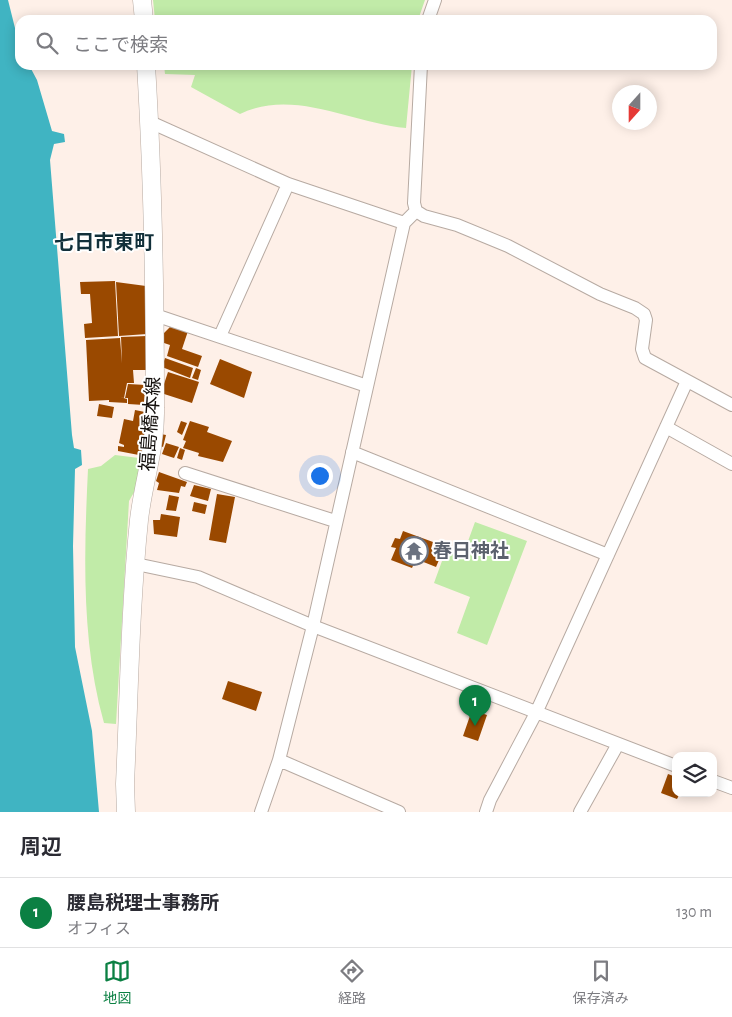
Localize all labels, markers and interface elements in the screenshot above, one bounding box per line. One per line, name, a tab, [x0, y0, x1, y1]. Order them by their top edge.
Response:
search box	[15, 15, 717, 70]
icon: search	[33, 29, 61, 57]
text: ここで検索	[73, 36, 168, 55]
north arrow	[612, 85, 657, 130]
district label: 七日市東町	[54, 232, 154, 253]
street label: 福島橋本線	[137, 376, 164, 472]
your location	[307, 463, 333, 489]
temple icon: 春日神社	[399, 536, 429, 566]
place label: 春日神社	[433, 540, 509, 561]
pin: 1	[459, 685, 491, 726]
map controls	[672, 752, 717, 797]
button: layers	[672, 752, 717, 797]
text: 周辺	[20, 837, 62, 858]
text: 腰島税理士事務所	[67, 894, 219, 913]
text: 1	[33, 904, 39, 920]
text: 130 m	[676, 904, 712, 920]
text: オフィス	[67, 921, 131, 937]
tab: 地図	[103, 957, 131, 1008]
tab: 経路	[338, 957, 366, 1008]
tab: 保存済み	[573, 957, 629, 1008]

